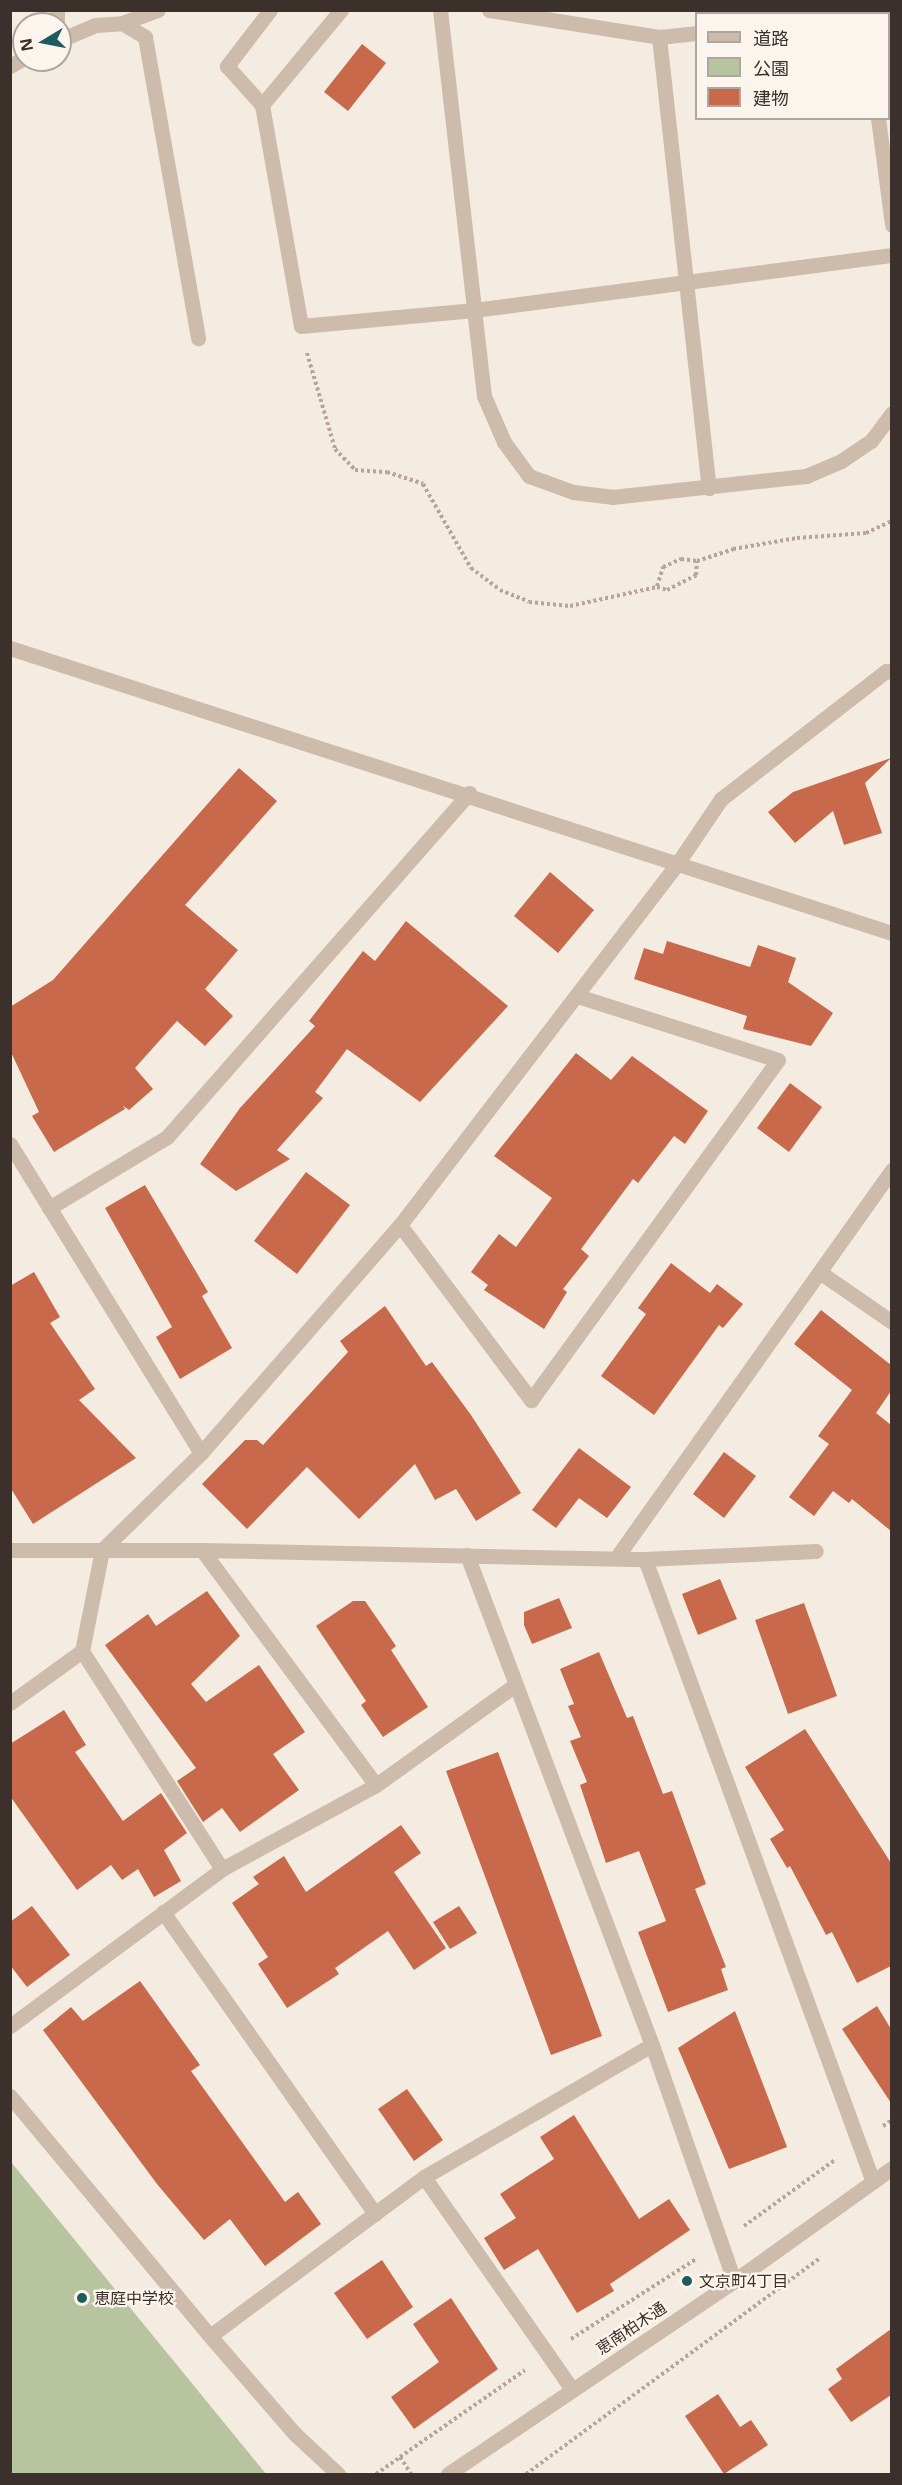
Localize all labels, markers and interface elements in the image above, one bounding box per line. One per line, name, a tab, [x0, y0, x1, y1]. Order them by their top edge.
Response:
north arrow	[12, 12, 72, 72]
legend	[695, 12, 890, 120]
text: 道路	[753, 26, 789, 50]
text: N	[14, 36, 38, 53]
text: 公園	[753, 56, 789, 80]
text: 建物	[753, 86, 789, 110]
place label: 文京町4丁目	[699, 2271, 788, 2291]
marker: 文京町4丁目	[680, 2274, 694, 2288]
place label: 恵庭中学校	[94, 2288, 174, 2308]
marker: 恵庭中学校	[75, 2291, 89, 2305]
street label: 恵南柏木通	[592, 2298, 670, 2358]

